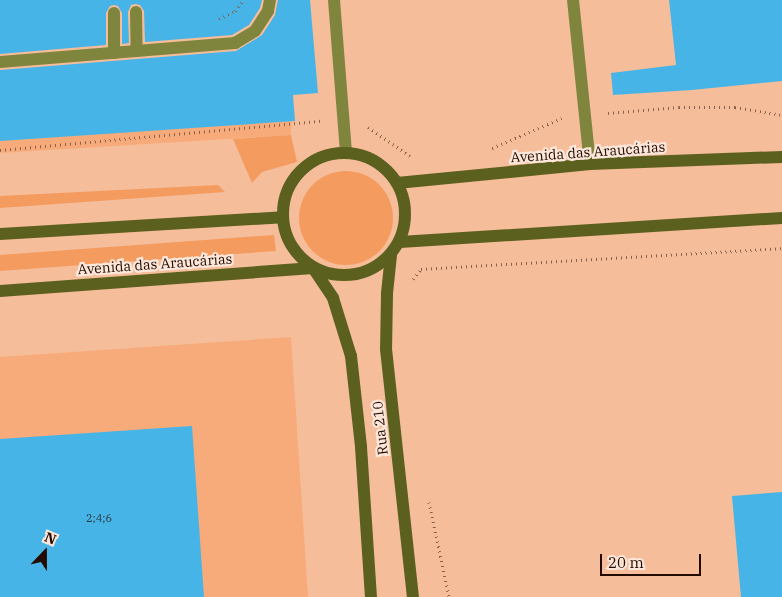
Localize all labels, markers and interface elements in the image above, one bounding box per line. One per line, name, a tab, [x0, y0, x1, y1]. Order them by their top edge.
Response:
street label: Avenida das Araucárias	[510, 138, 666, 166]
street label: Avenida das Araucárias	[77, 250, 233, 278]
street label: Rua 210	[369, 400, 391, 456]
house number: 2;4;6	[86, 511, 112, 525]
north arrow	[20, 527, 70, 577]
text: N	[42, 528, 59, 549]
scale bar	[602, 544, 703, 576]
text: 20 m	[608, 553, 644, 572]

